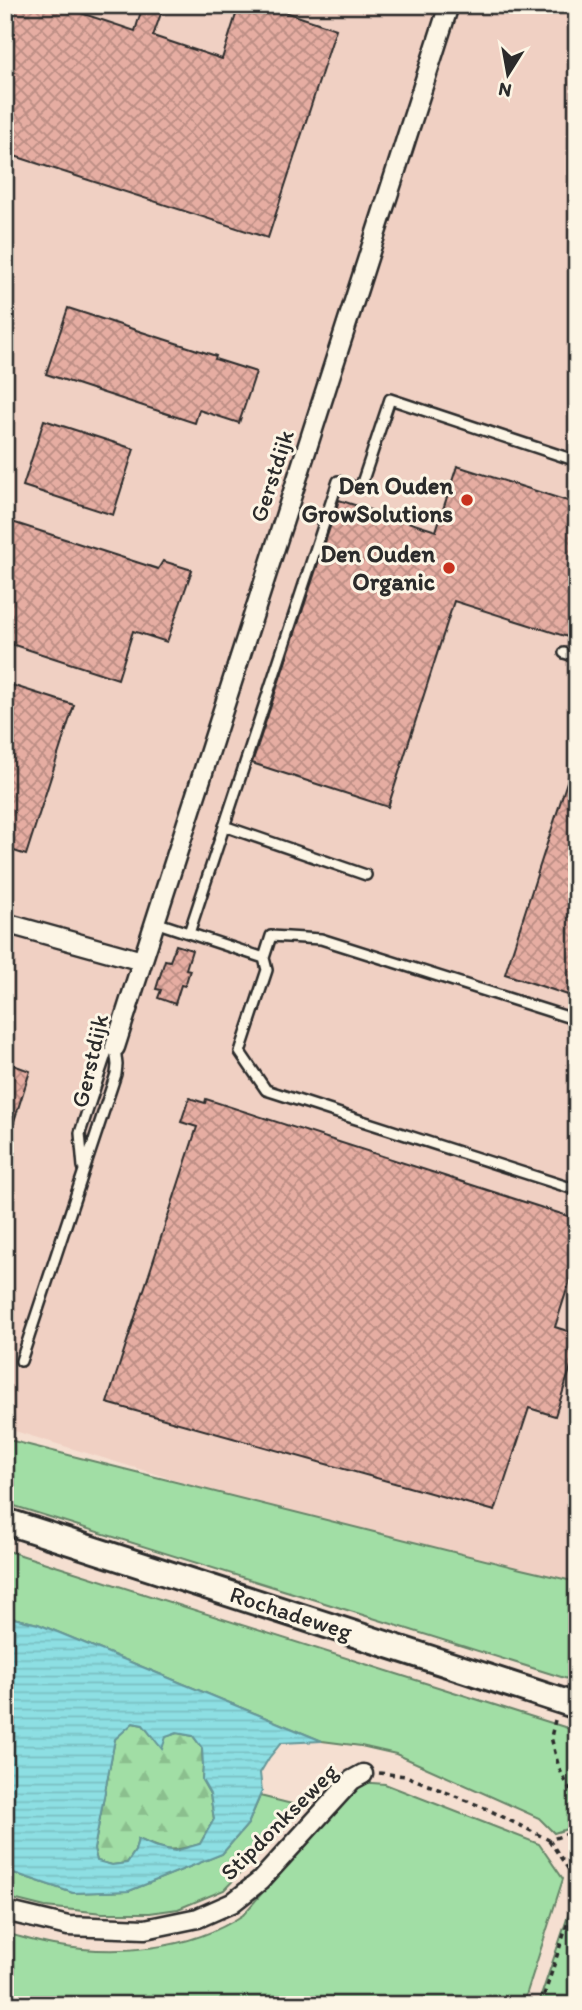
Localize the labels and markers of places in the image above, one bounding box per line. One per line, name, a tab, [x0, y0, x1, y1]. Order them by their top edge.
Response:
place label: Den Ouden GrowSolutions	[302, 471, 453, 528]
marker: Den Ouden GrowSolutions	[459, 492, 475, 508]
place label: Den Ouden Organic	[320, 539, 435, 597]
marker: Den Ouden Organic	[441, 560, 457, 576]

